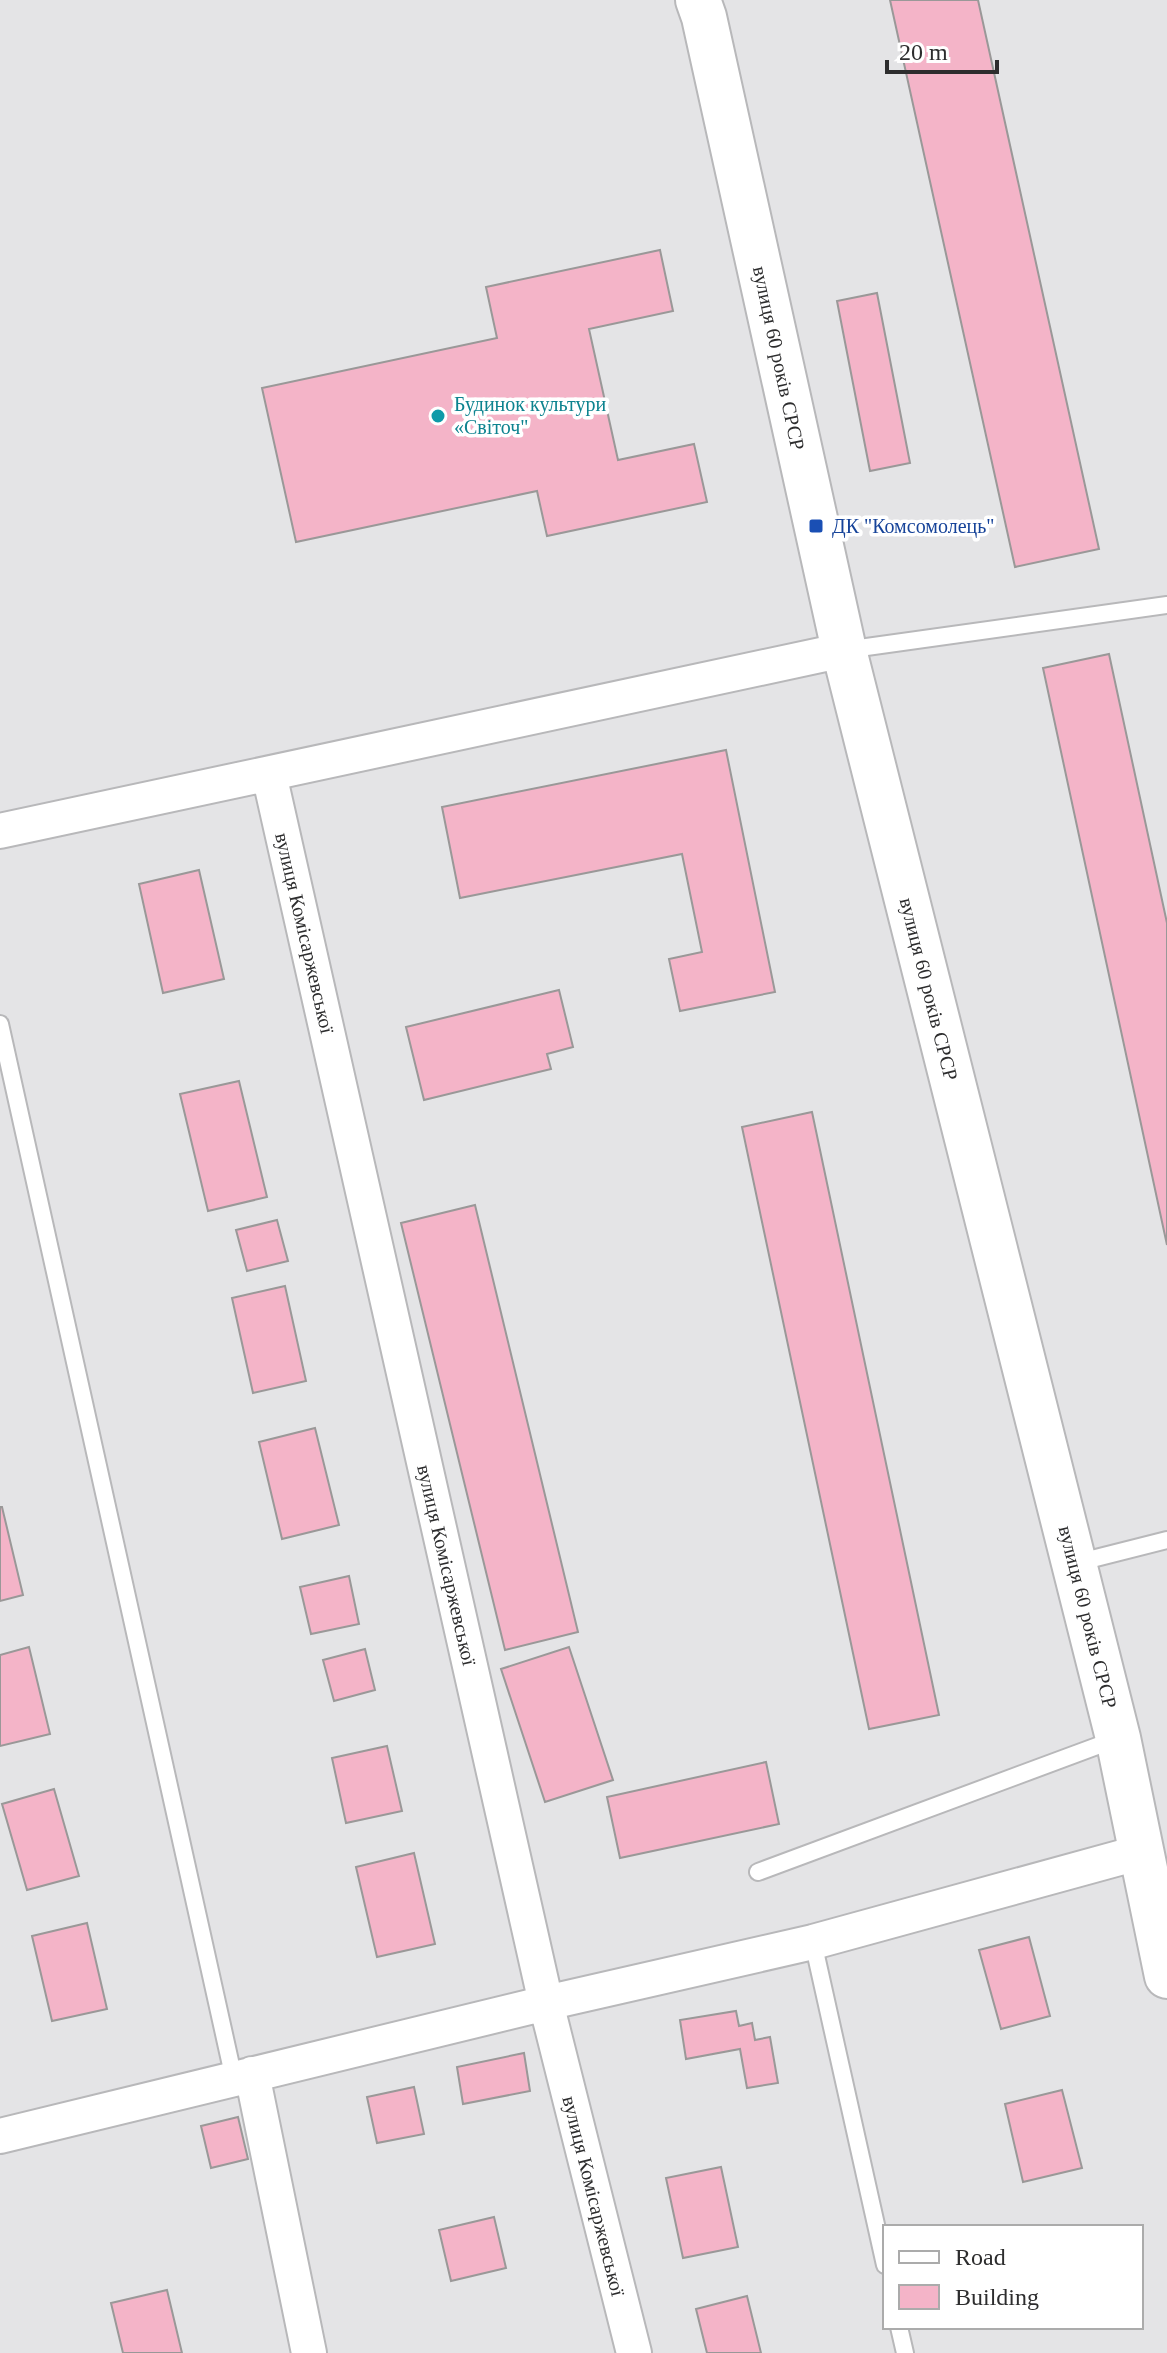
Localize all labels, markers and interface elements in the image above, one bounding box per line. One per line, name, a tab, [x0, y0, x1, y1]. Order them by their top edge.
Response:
scale bar	[887, 24, 997, 74]
text: 20 m	[899, 39, 948, 65]
street label: вулиця 60 років СРСР	[748, 264, 809, 452]
place label: Будинок культури «Світоч"	[454, 393, 606, 438]
marker: Будинок культури «Світоч"	[429, 407, 447, 425]
place label: ДК "Комсомолець"	[832, 515, 995, 538]
marker: ДК "Комсомолець"	[807, 517, 825, 535]
street label: вулиця Комісаржевської	[270, 830, 339, 1036]
street label: вулиця 60 років СРСР	[895, 895, 962, 1083]
street label: вулиця Комісаржевської	[412, 1462, 481, 1668]
street label: вулиця 60 років СРСР	[1054, 1523, 1121, 1711]
street label: вулиця Комісаржевської	[557, 2094, 630, 2299]
legend	[883, 2225, 1143, 2329]
text: Road	[955, 2244, 1006, 2270]
text: Building	[955, 2284, 1039, 2310]

